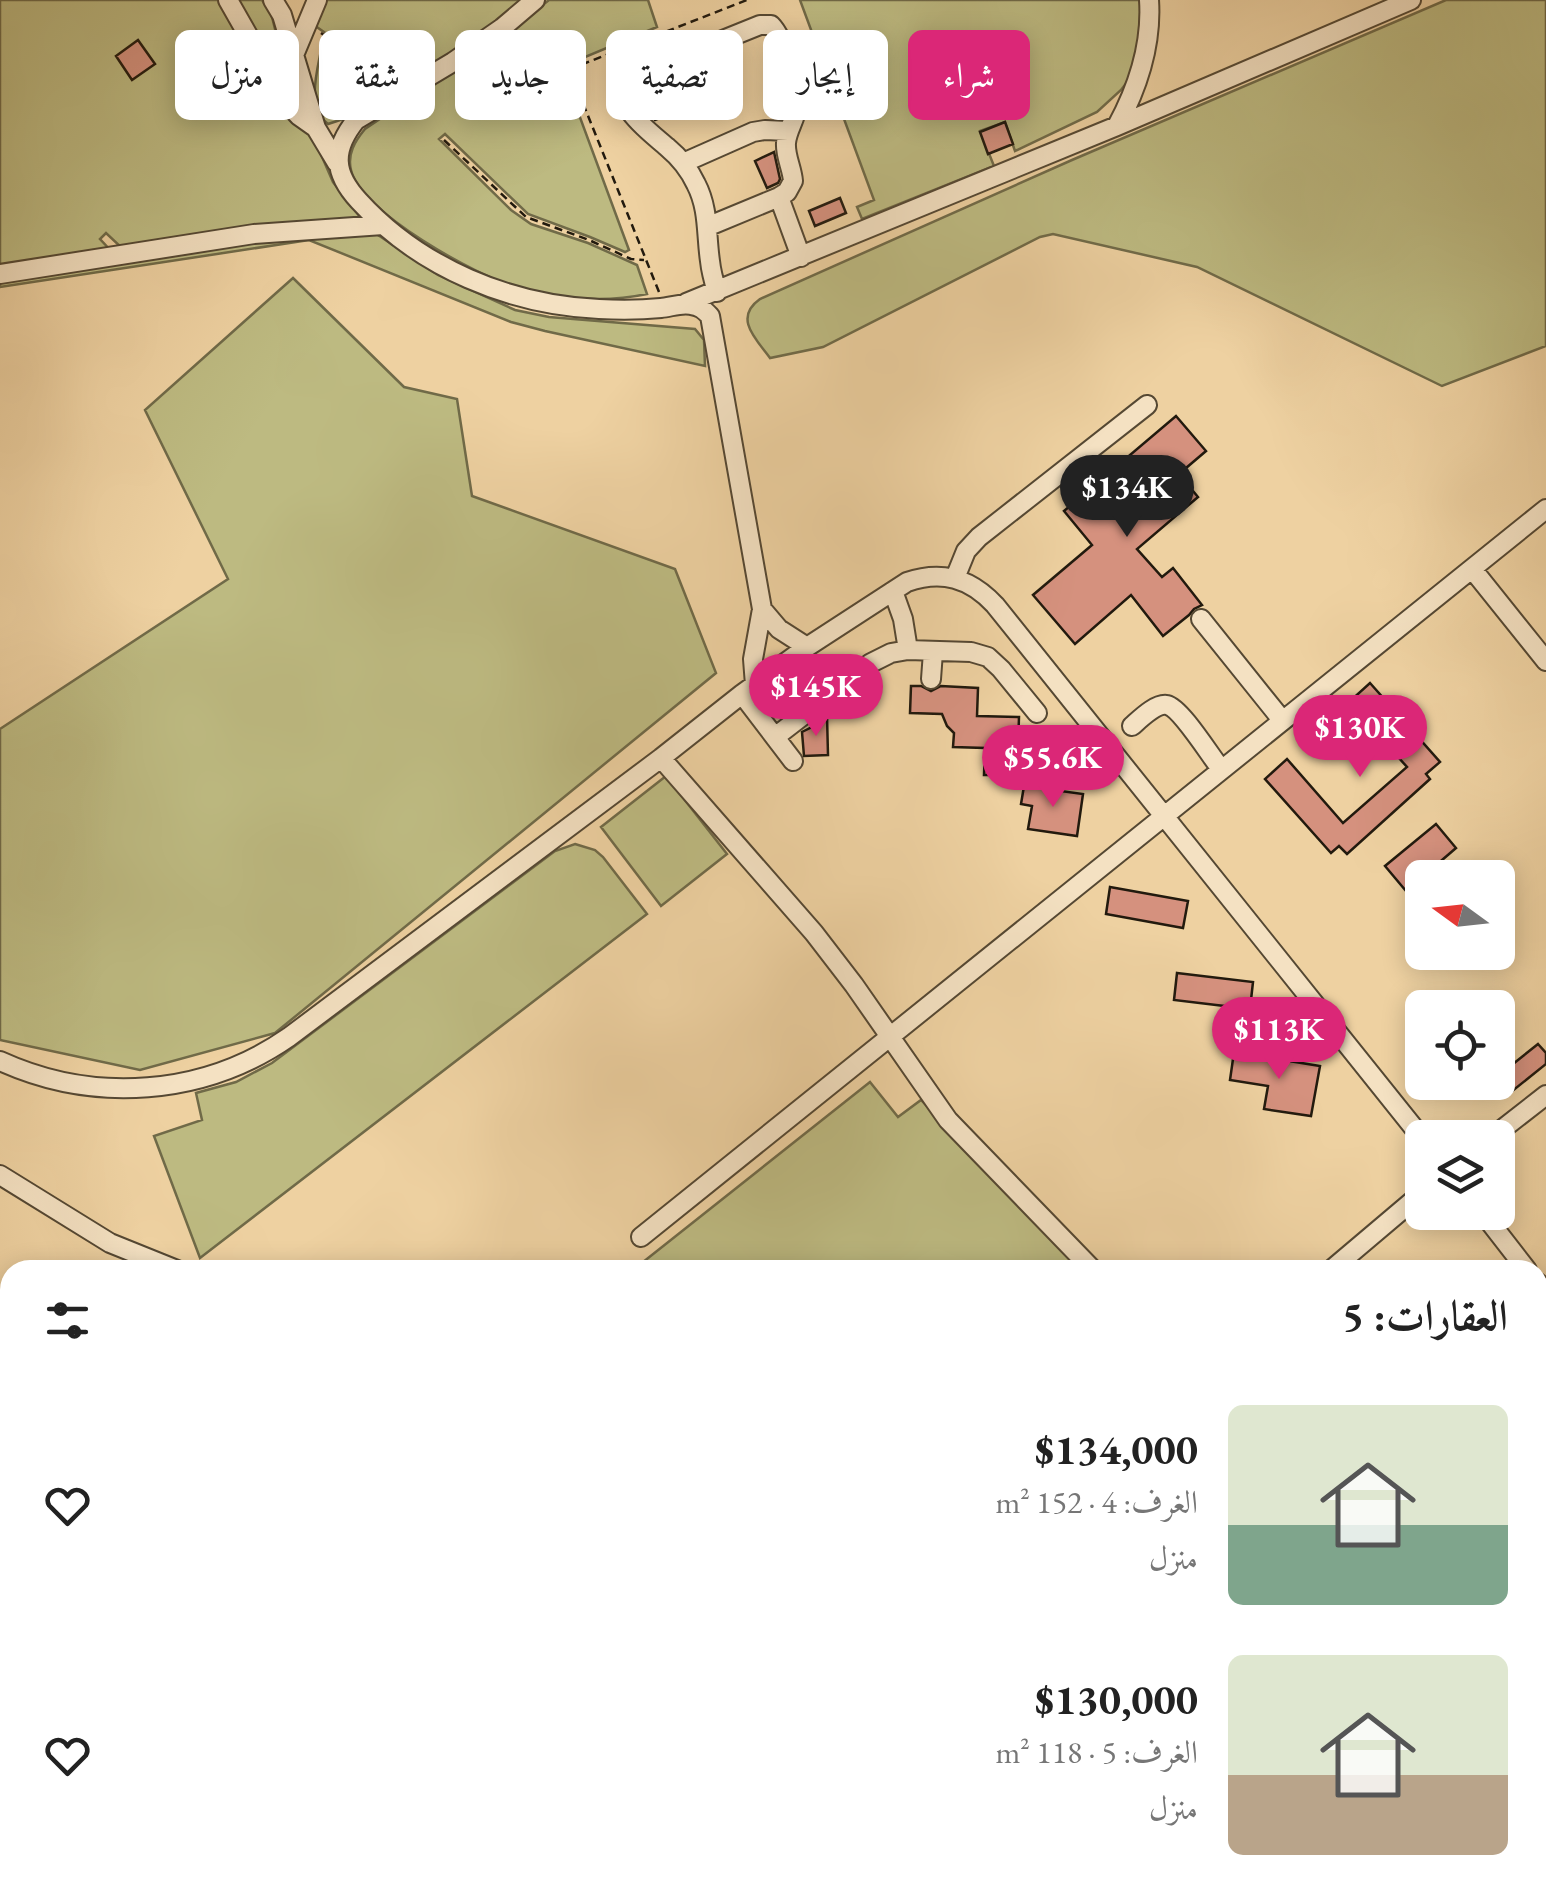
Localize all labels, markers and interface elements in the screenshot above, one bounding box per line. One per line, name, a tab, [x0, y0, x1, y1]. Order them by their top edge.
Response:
chip: منزل	[175, 30, 299, 120]
chip: شقة	[319, 30, 435, 120]
chip: جديد	[455, 30, 586, 120]
chip: تصفية	[606, 30, 743, 120]
chip: إيجار	[763, 30, 888, 120]
chip: شراء	[908, 30, 1030, 120]
pin: $134K	[1057, 455, 1197, 540]
text: $134K	[1082, 466, 1172, 508]
pin: $145K	[746, 654, 886, 739]
text: $145K	[771, 665, 861, 707]
pin: $130K	[1290, 695, 1430, 780]
text: $130K	[1315, 706, 1405, 748]
pin: $55.6K	[972, 725, 1134, 810]
text: $55.6K	[1004, 736, 1102, 778]
north arrow	[1405, 860, 1515, 970]
map controls	[1405, 860, 1515, 1230]
button: locate	[1405, 990, 1515, 1100]
pin: $113K	[1209, 997, 1349, 1082]
text: $113K	[1234, 1008, 1324, 1050]
button: layers	[1405, 1120, 1515, 1230]
text: العقارات: 5	[1342, 1288, 1508, 1343]
icon: filters	[40, 1293, 95, 1348]
text: $134,000	[1035, 1422, 1198, 1477]
icon: home	[1308, 1445, 1428, 1565]
icon: heart	[40, 1478, 95, 1533]
text: الغرف: 4 · 152 m²	[995, 1481, 1198, 1523]
text: منزل	[1149, 1537, 1198, 1579]
text: $130,000	[1035, 1672, 1198, 1727]
icon: home	[1308, 1695, 1428, 1815]
icon: heart	[40, 1728, 95, 1783]
text: الغرف: 5 · 118 m²	[995, 1731, 1198, 1773]
text: منزل	[1149, 1787, 1198, 1829]

